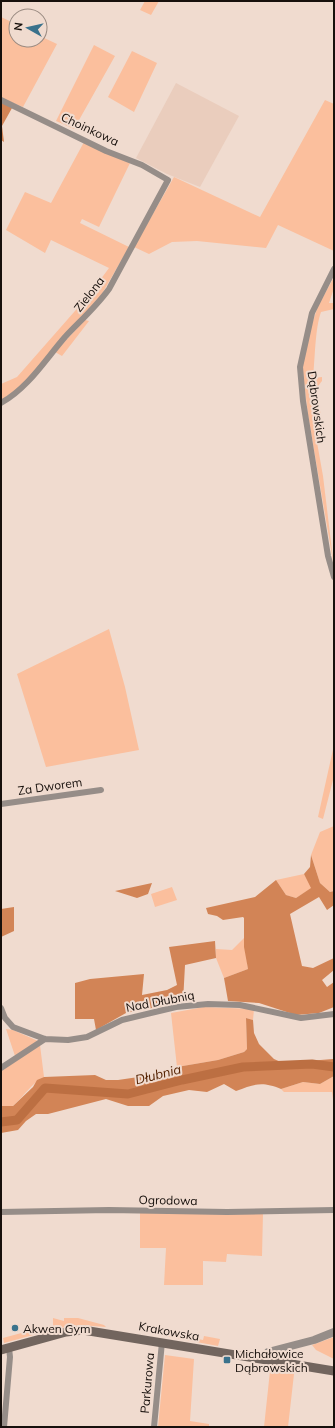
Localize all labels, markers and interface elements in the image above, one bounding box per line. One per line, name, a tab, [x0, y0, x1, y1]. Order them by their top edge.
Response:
north arrow	[8, 8, 48, 48]
text: N	[11, 22, 26, 32]
street label: Choinkowa	[59, 109, 121, 149]
street label: Zielona	[71, 273, 107, 315]
street label: Dąbrowskich	[305, 370, 329, 444]
street label: Za Dworem	[17, 774, 83, 798]
street label: Nad Dłubnią	[124, 987, 196, 1015]
water label: Dłubnia	[133, 1061, 183, 1087]
street label: Ogrodowa	[138, 1192, 198, 1208]
street label: Krakowska	[137, 1318, 201, 1344]
place label: Akwen Gym	[23, 1321, 91, 1336]
marker: Akwen Gym	[10, 1323, 20, 1333]
place label: Michałowice Dąbrowskich	[235, 1346, 308, 1375]
street label: Parkurowa	[137, 1352, 157, 1414]
marker: Michałowice Dąbrowskich	[222, 1355, 232, 1365]

